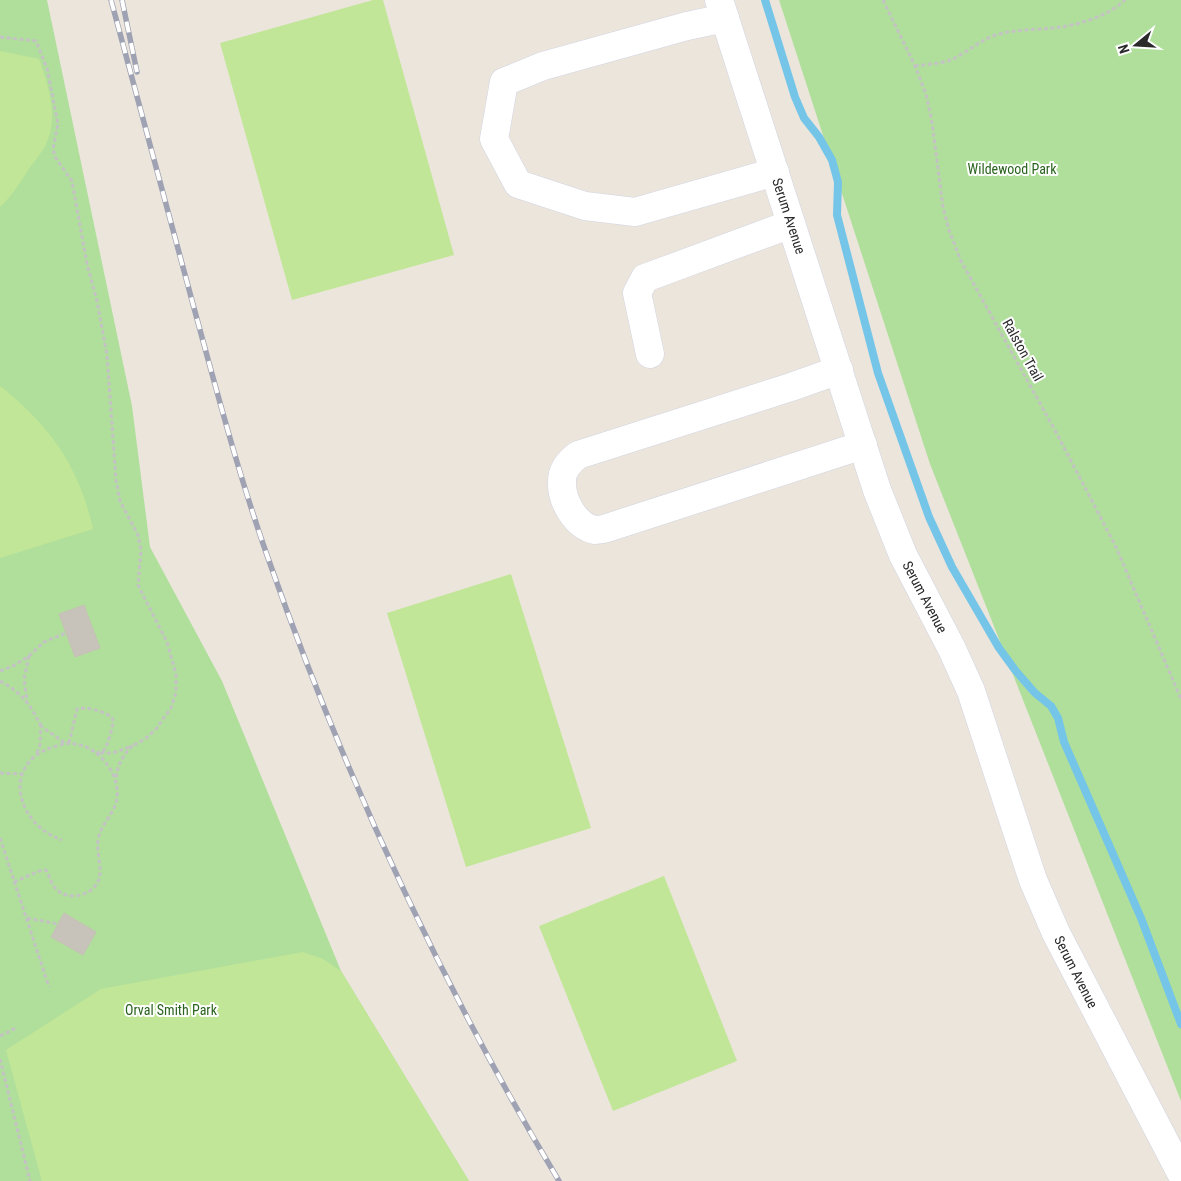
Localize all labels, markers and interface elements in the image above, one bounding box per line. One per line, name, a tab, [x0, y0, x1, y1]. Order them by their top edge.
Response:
north arrow	[1111, 20, 1161, 70]
text: N	[1115, 42, 1133, 56]
park label: Wildewood Park	[968, 161, 1057, 177]
street label: Serum Avenue	[769, 176, 809, 256]
street label: Ralston Trail	[999, 316, 1047, 384]
street label: Serum Avenue	[899, 558, 951, 636]
street label: Serum Avenue	[1051, 933, 1101, 1011]
park label: Orval Smith Park	[125, 1002, 218, 1018]

